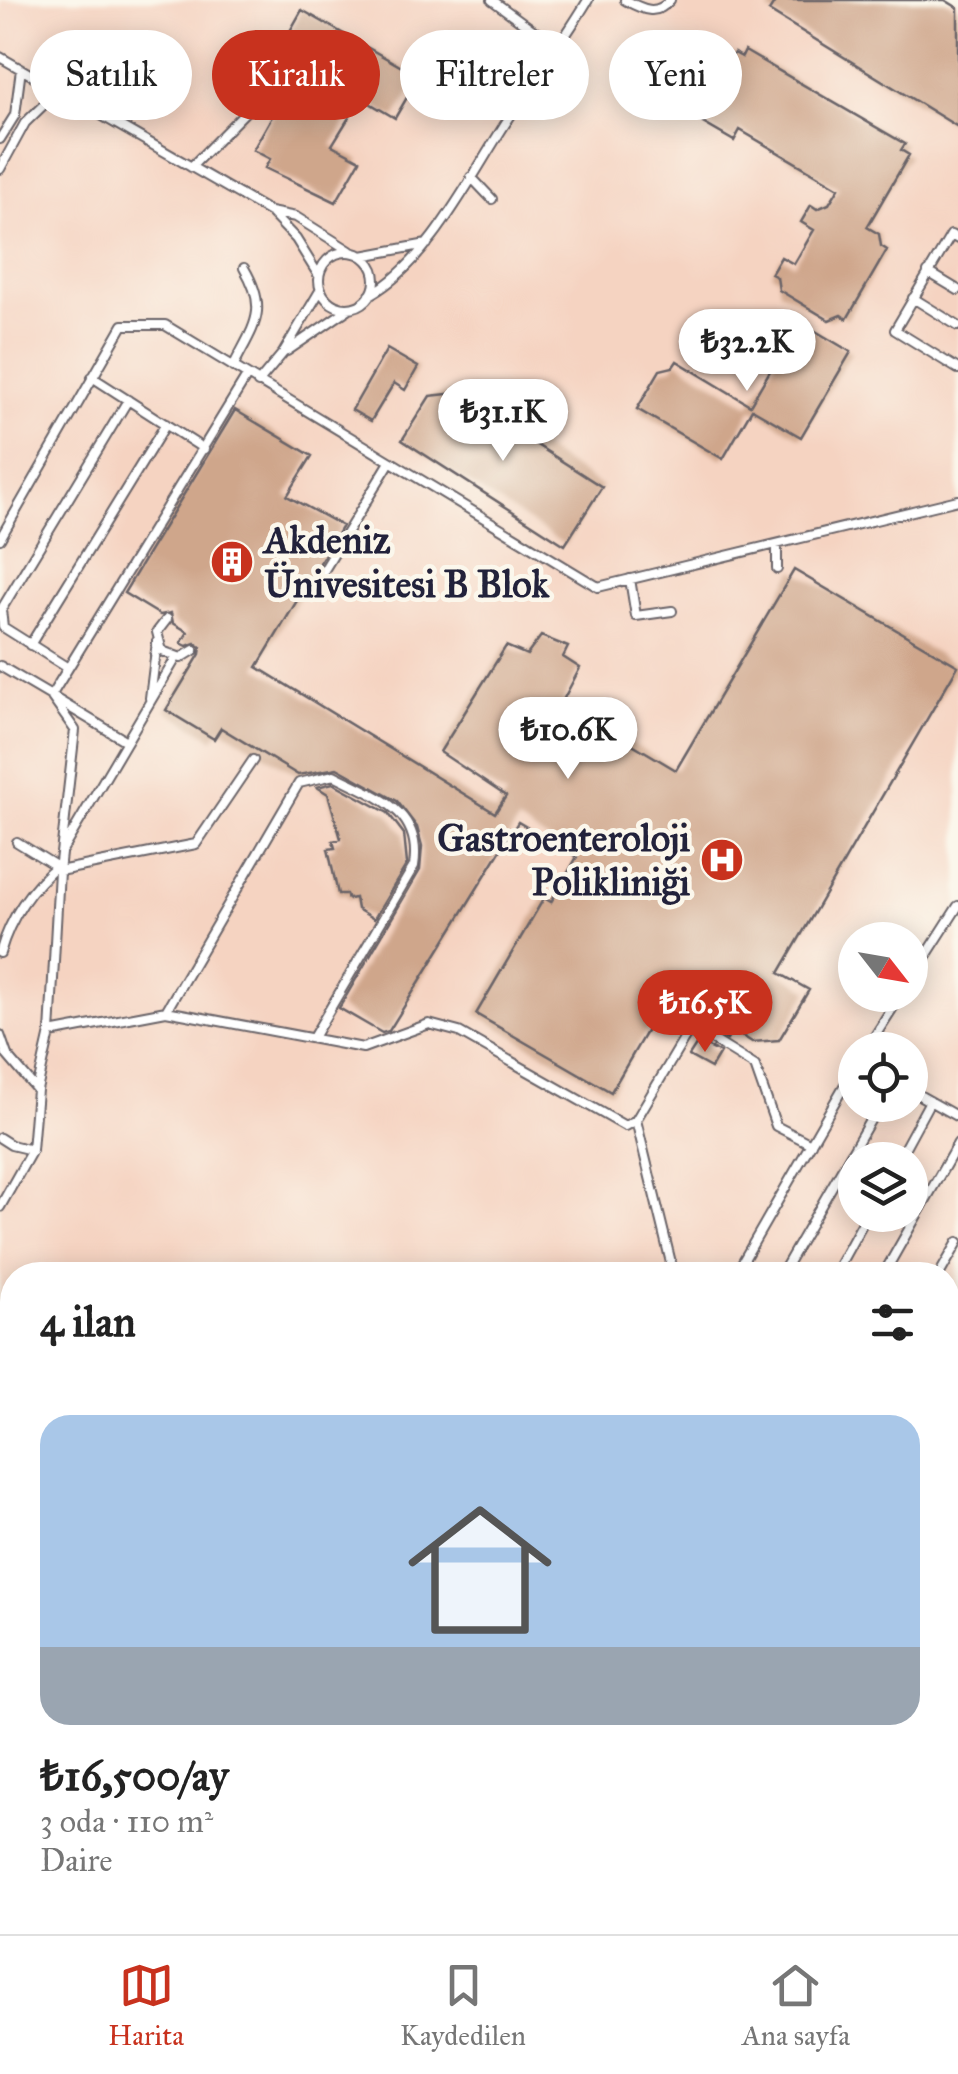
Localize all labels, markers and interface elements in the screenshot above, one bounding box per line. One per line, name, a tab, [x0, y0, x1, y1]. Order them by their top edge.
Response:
chip: Satılık	[30, 30, 192, 120]
chip: Kiralık	[212, 30, 380, 120]
chip: Filtreler	[400, 30, 589, 120]
chip: Yeni	[609, 30, 742, 120]
pin: ₺32.2K	[666, 309, 828, 394]
text: ₺32.2K	[701, 322, 793, 361]
pin: ₺31.1K	[422, 379, 584, 464]
text: ₺31.1K	[460, 392, 546, 431]
place label: Akdeniz Ünivesitesi B Blok	[262, 517, 551, 607]
building icon: Akdeniz Ünivesitesi B Blok	[209, 539, 255, 585]
pin: ₺10.6K	[487, 697, 649, 782]
text: ₺10.6K	[520, 710, 616, 749]
place label: Gastroenteroloji Polikliniği	[437, 815, 691, 905]
hospital icon: Gastroenteroloji Polikliniği	[699, 837, 745, 883]
north arrow	[838, 922, 928, 1012]
map controls	[838, 922, 928, 1232]
pin: ₺16.5K	[624, 970, 786, 1055]
text: ₺16.5K	[659, 983, 751, 1022]
button: locate	[838, 1032, 928, 1122]
button: layers	[838, 1142, 928, 1232]
icon: filters	[865, 1295, 920, 1350]
text: 4 ilan	[40, 1296, 136, 1348]
icon: home	[390, 1480, 570, 1660]
text: ₺16,500/ay	[40, 1750, 229, 1802]
text: 3 oda · 110 m²	[40, 1802, 213, 1841]
text: Daire	[40, 1841, 113, 1880]
tab: Harita	[108, 1958, 184, 2053]
tab: Kaydedilen	[400, 1958, 526, 2053]
tab: Ana sayfa	[742, 1958, 850, 2053]

